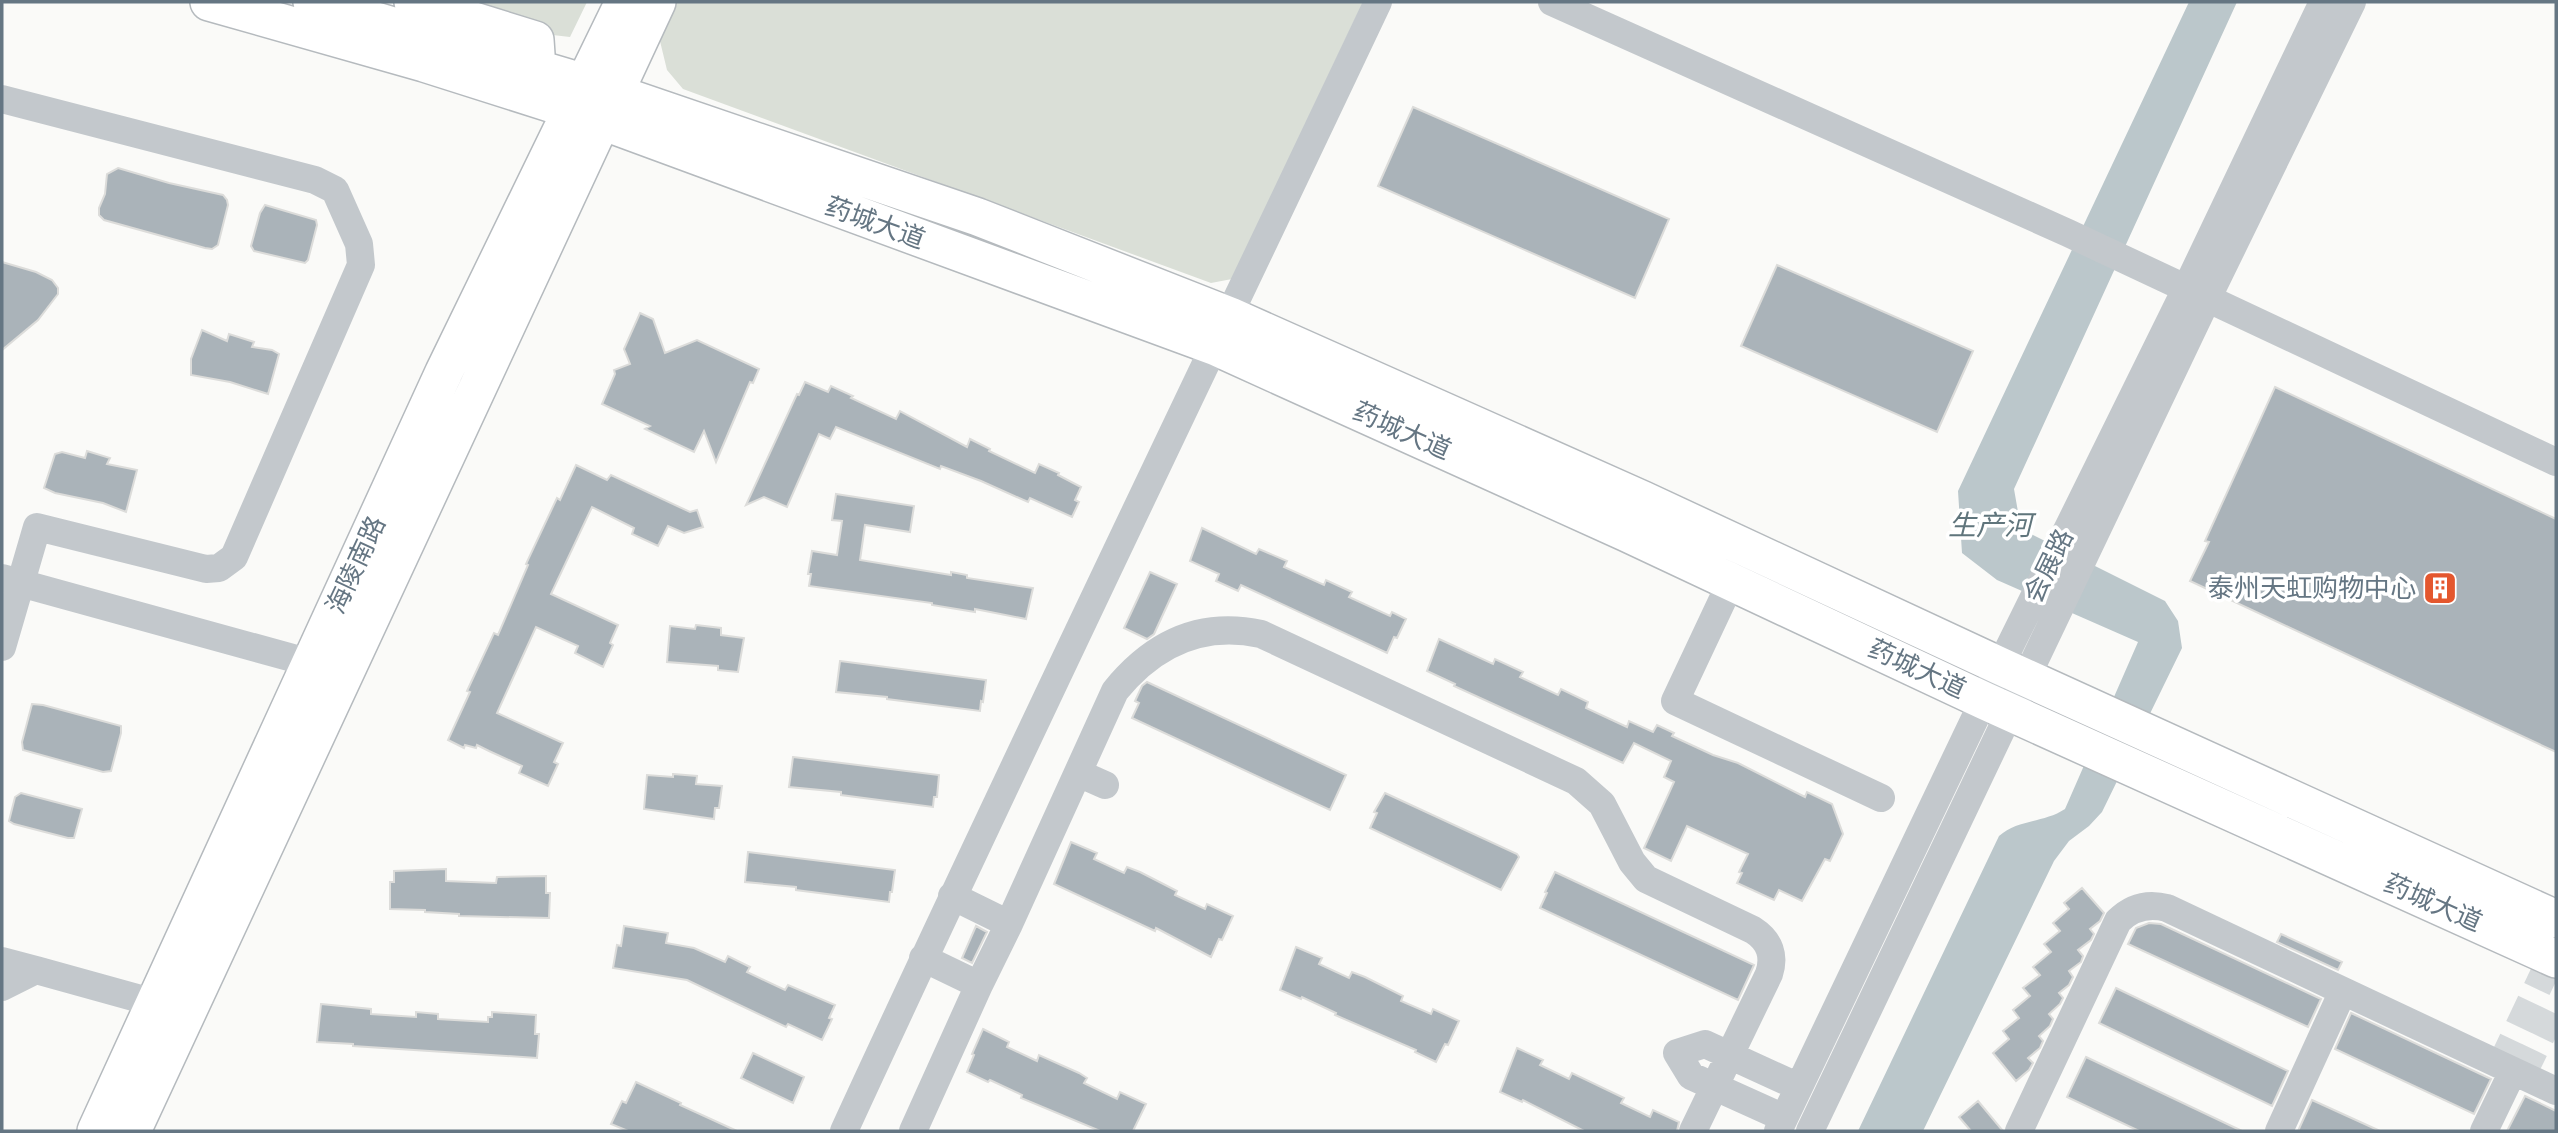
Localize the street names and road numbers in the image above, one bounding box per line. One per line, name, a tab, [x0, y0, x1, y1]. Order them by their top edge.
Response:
street label: 药城大道	[821, 191, 929, 255]
street label: 药城大道	[1348, 396, 1456, 466]
street label: 海陵南路	[320, 511, 392, 619]
street label: 会展路	[2018, 524, 2080, 608]
street label: 药城大道	[1863, 633, 1971, 705]
street label: 药城大道	[2379, 868, 2487, 938]

